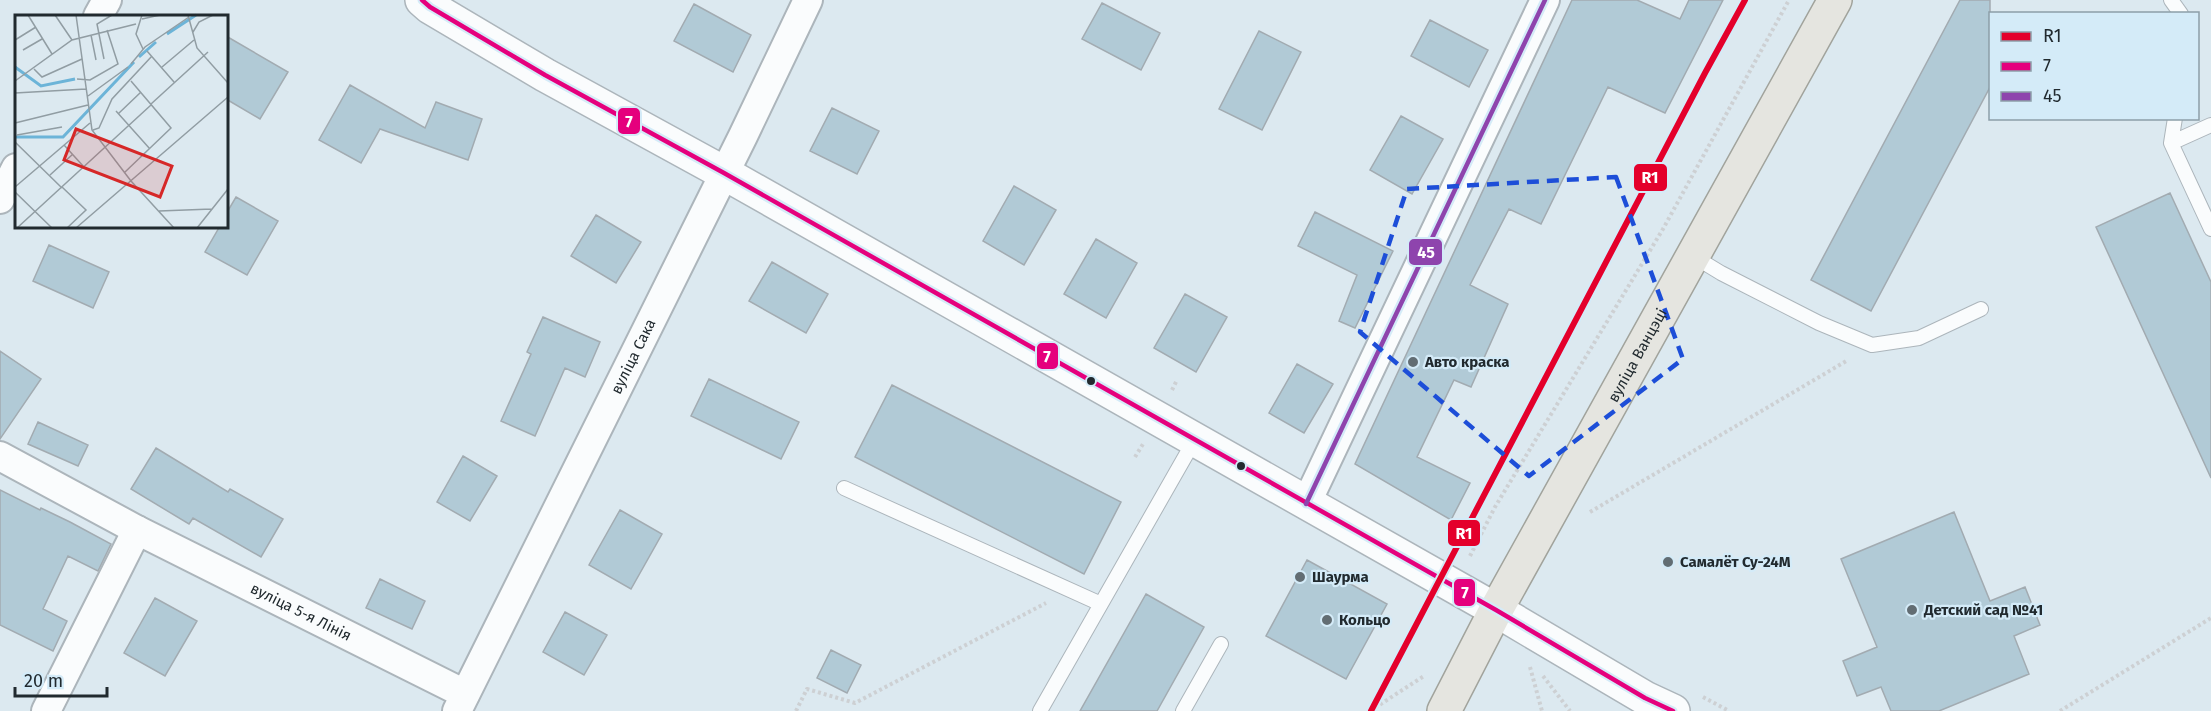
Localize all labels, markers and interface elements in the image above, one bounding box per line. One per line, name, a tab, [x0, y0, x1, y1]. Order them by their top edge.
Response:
legend	[1989, 12, 2199, 120]
inset map	[15, 15, 228, 228]
text: R1	[2043, 25, 2061, 47]
text: 7	[2043, 55, 2051, 77]
text: 45	[2043, 85, 2061, 107]
line badge: 7	[617, 107, 641, 135]
text: 7	[625, 112, 633, 131]
line badge: R1	[1633, 163, 1668, 192]
text: R1	[1641, 168, 1659, 187]
line badge: 45	[1408, 238, 1443, 266]
text: 45	[1417, 243, 1435, 262]
street label: вуліца Ванцэці	[1604, 305, 1671, 405]
street label: вуліца Сака	[607, 316, 660, 397]
line badge: 7	[1036, 342, 1059, 370]
text: 7	[1043, 347, 1051, 366]
place label: Авто краска	[1424, 353, 1510, 371]
marker: Авто краска	[1406, 355, 1420, 369]
unlabelled marker	[1085, 375, 1097, 387]
unlabelled marker	[1235, 460, 1247, 472]
line badge: R1	[1447, 519, 1481, 547]
text: R1	[1455, 524, 1473, 543]
place label: Самалёт Су-24М	[1680, 553, 1791, 571]
marker: Самалёт Су-24М	[1661, 555, 1675, 569]
place label: Шаурма	[1312, 568, 1369, 586]
marker: Шаурма	[1293, 570, 1307, 584]
line badge: 7	[1453, 578, 1476, 607]
street label: вуліца 5-я Лінія	[248, 579, 354, 645]
text: 7	[1461, 583, 1469, 602]
place label: Детский сад №41	[1923, 601, 2043, 619]
marker: Детский сад №41	[1905, 603, 1919, 617]
place label: Кольцо	[1339, 611, 1391, 629]
marker: Кольцо	[1320, 613, 1334, 627]
scale bar	[15, 660, 106, 698]
text: 20 m	[24, 670, 63, 692]

